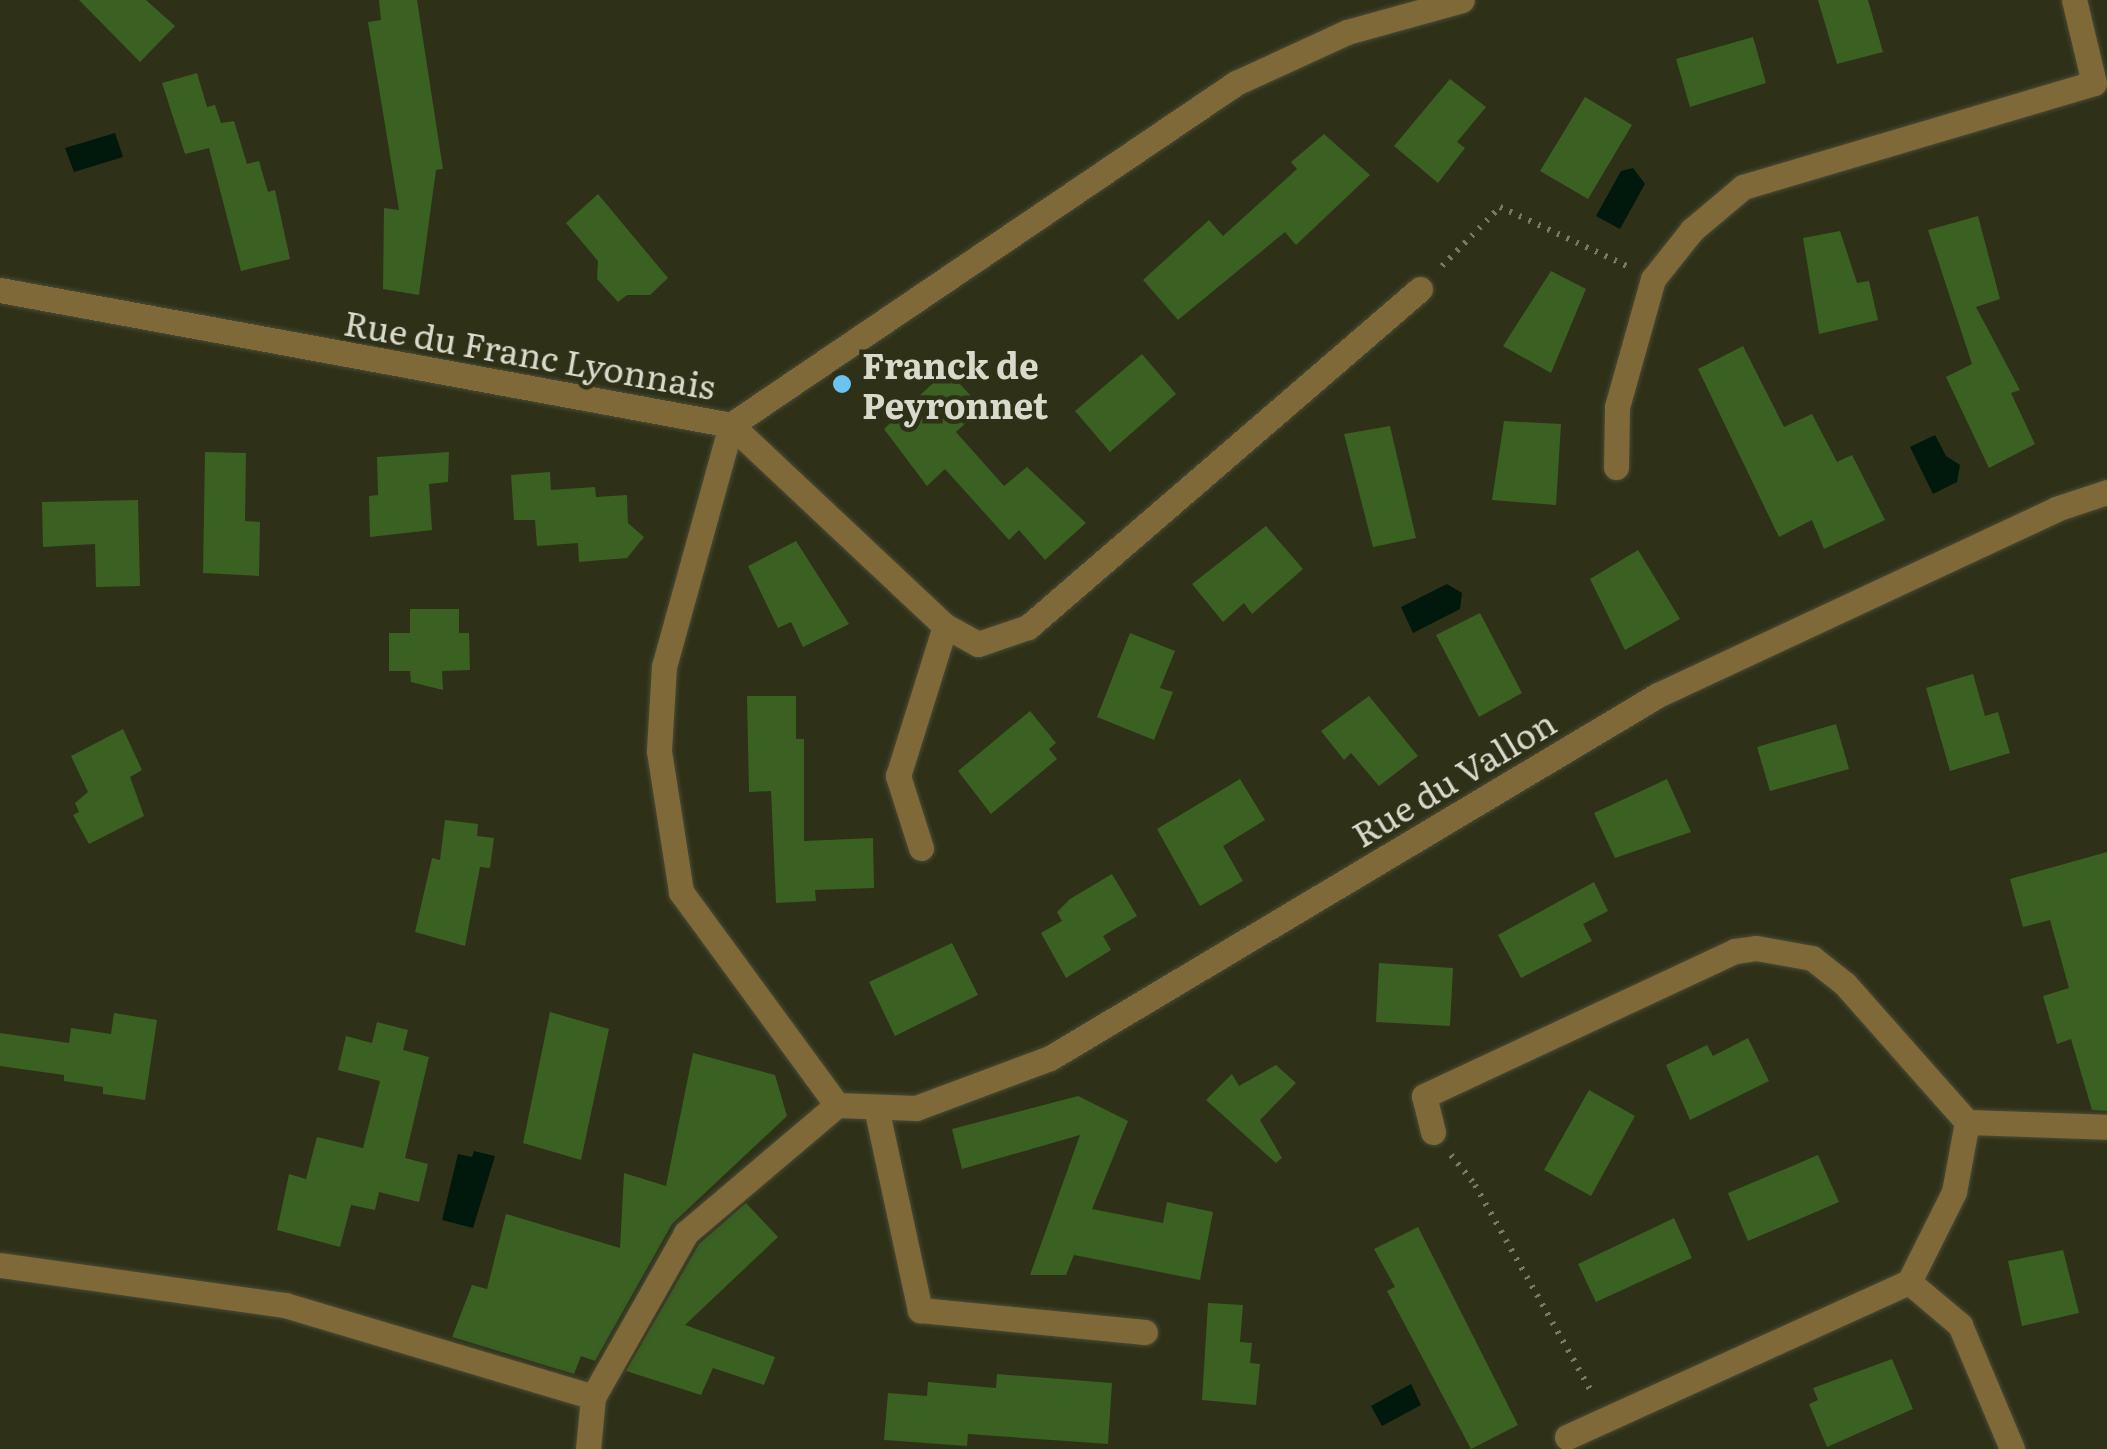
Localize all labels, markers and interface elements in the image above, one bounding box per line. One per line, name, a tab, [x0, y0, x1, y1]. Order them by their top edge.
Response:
street label: Rue du Franc Lyonnais	[341, 300, 719, 406]
place label: Franck de Peyronnet	[862, 343, 1048, 425]
marker: Franck de Peyronnet	[831, 373, 853, 395]
street label: Rue du Vallon	[1344, 700, 1562, 854]

